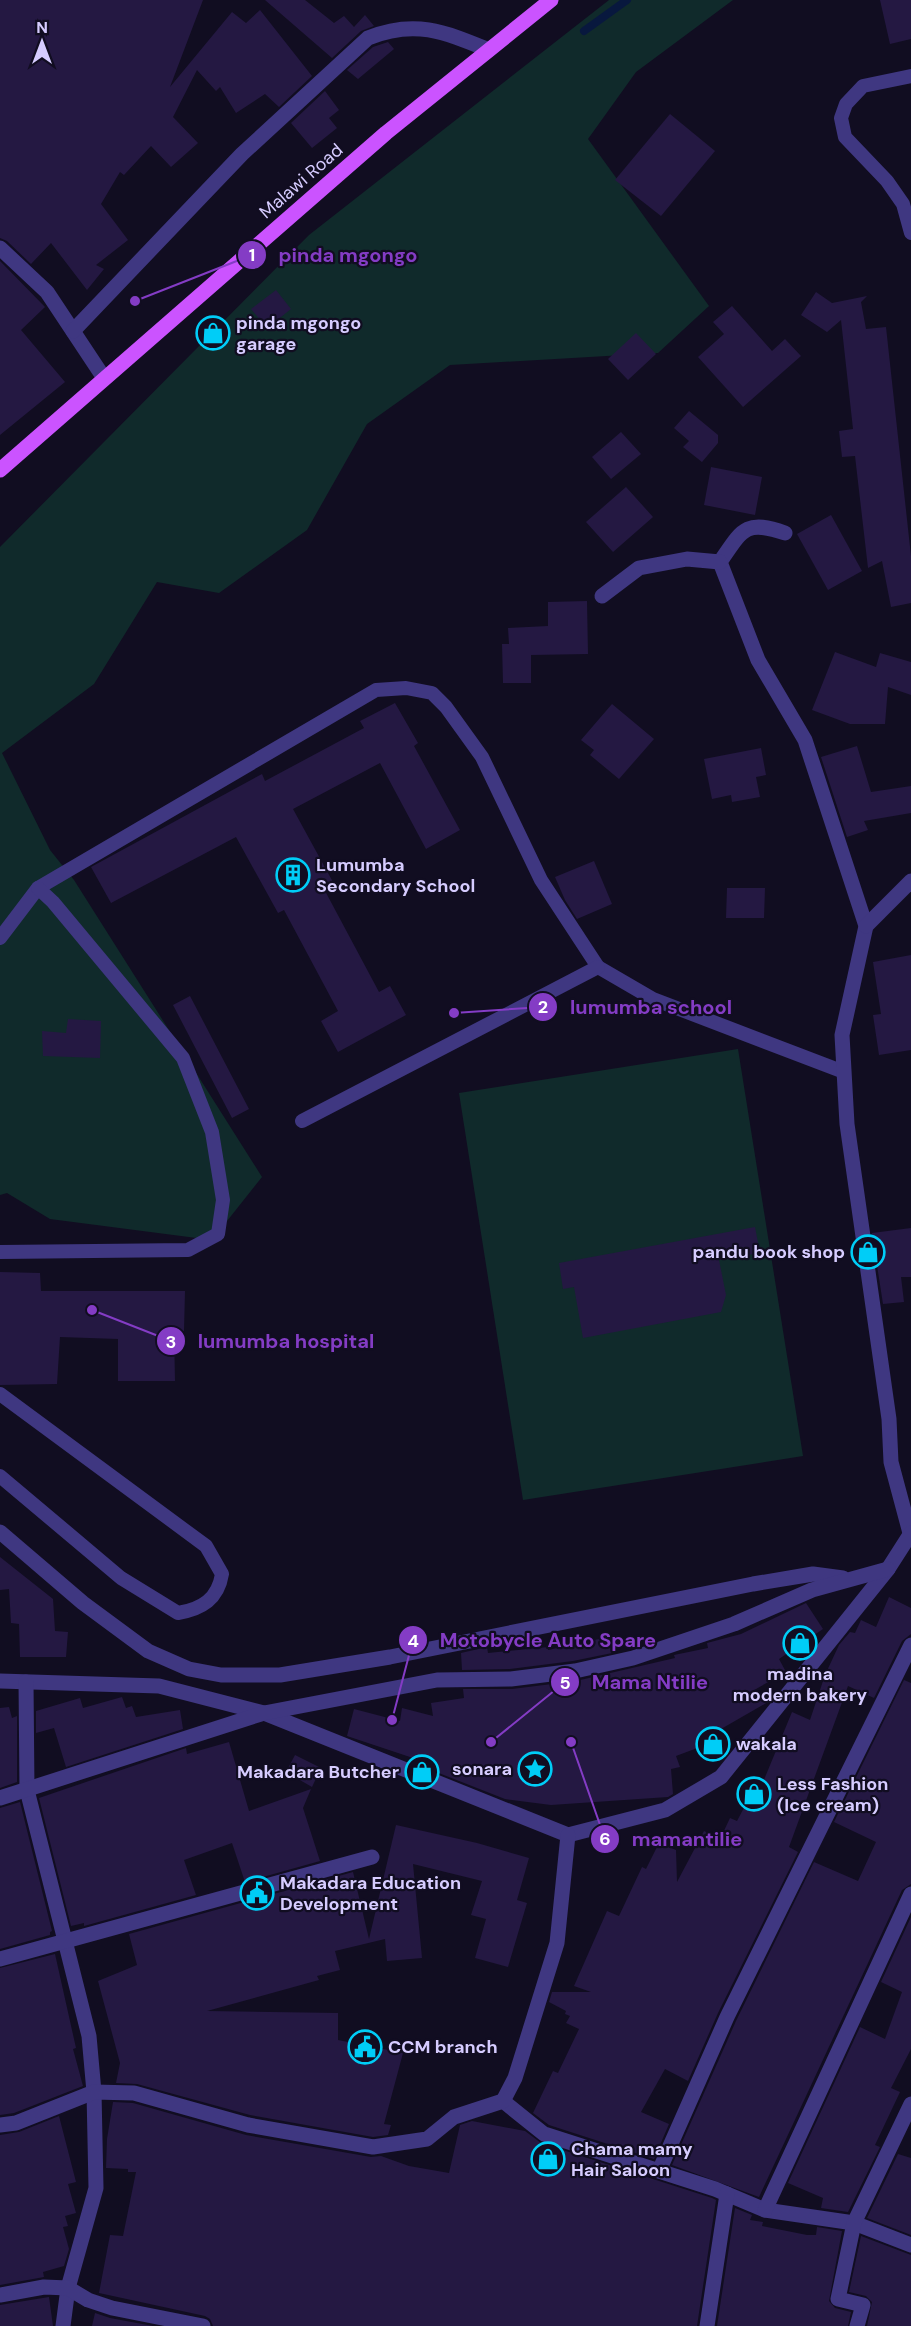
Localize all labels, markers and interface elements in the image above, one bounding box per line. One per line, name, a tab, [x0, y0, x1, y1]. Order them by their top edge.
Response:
north arrow	[12, 12, 72, 72]
text: N	[36, 17, 48, 38]
street label: Malawi Road	[254, 138, 348, 224]
callout: pinda mgongo	[237, 236, 430, 274]
text: pinda mgongo	[278, 242, 418, 268]
text: 1	[249, 243, 255, 267]
place label: pinda mgongo garage	[236, 311, 361, 356]
shop icon: pinda mgongo garage	[195, 315, 231, 351]
place label: Lumumba Secondary School	[316, 853, 475, 898]
building icon: Lumumba Secondary School	[275, 857, 311, 893]
callout: lumumba school	[528, 988, 744, 1026]
text: lumumba school	[570, 994, 732, 1020]
text: 2	[538, 995, 548, 1019]
shop icon: pandu book shop	[850, 1234, 886, 1270]
place label: pandu book shop	[693, 1240, 845, 1264]
callout: lumumba hospital	[156, 1322, 387, 1360]
text: lumumba hospital	[198, 1328, 374, 1354]
text: 3	[166, 1330, 176, 1354]
callout: Motobycle Auto Spare	[398, 1621, 668, 1659]
shop icon: madina modern bakery	[782, 1625, 818, 1661]
text: Motobycle Auto Spare	[440, 1627, 656, 1653]
text: 4	[407, 1629, 419, 1653]
place label: madina modern bakery	[733, 1662, 867, 1707]
callout: Mama Ntilie	[550, 1663, 720, 1701]
text: Mama Ntilie	[592, 1669, 708, 1695]
text: 5	[559, 1671, 571, 1695]
shop icon: wakala	[695, 1726, 731, 1762]
place label: wakala	[736, 1732, 797, 1756]
place icon: sonara	[517, 1751, 553, 1787]
shop icon: Makadara Butcher	[404, 1754, 440, 1790]
place label: sonara	[452, 1757, 512, 1781]
place label: Makadara Butcher	[237, 1760, 399, 1784]
place label: Less Fashion (Ice cream)	[777, 1772, 888, 1817]
shop icon: Less Fashion (Ice cream)	[736, 1776, 772, 1812]
callout: mamantilie	[590, 1820, 755, 1858]
text: mamantilie	[632, 1826, 742, 1852]
text: 6	[599, 1827, 611, 1851]
place label: Makadara Education Development	[280, 1871, 461, 1916]
public building icon: Makadara Education Development	[239, 1875, 275, 1911]
public building icon: CCM branch	[347, 2029, 383, 2065]
place label: CCM branch	[388, 2035, 498, 2059]
place label: Chama mamy Hair Saloon	[571, 2137, 693, 2182]
shop icon: Chama mamy Hair Saloon	[530, 2141, 566, 2177]

